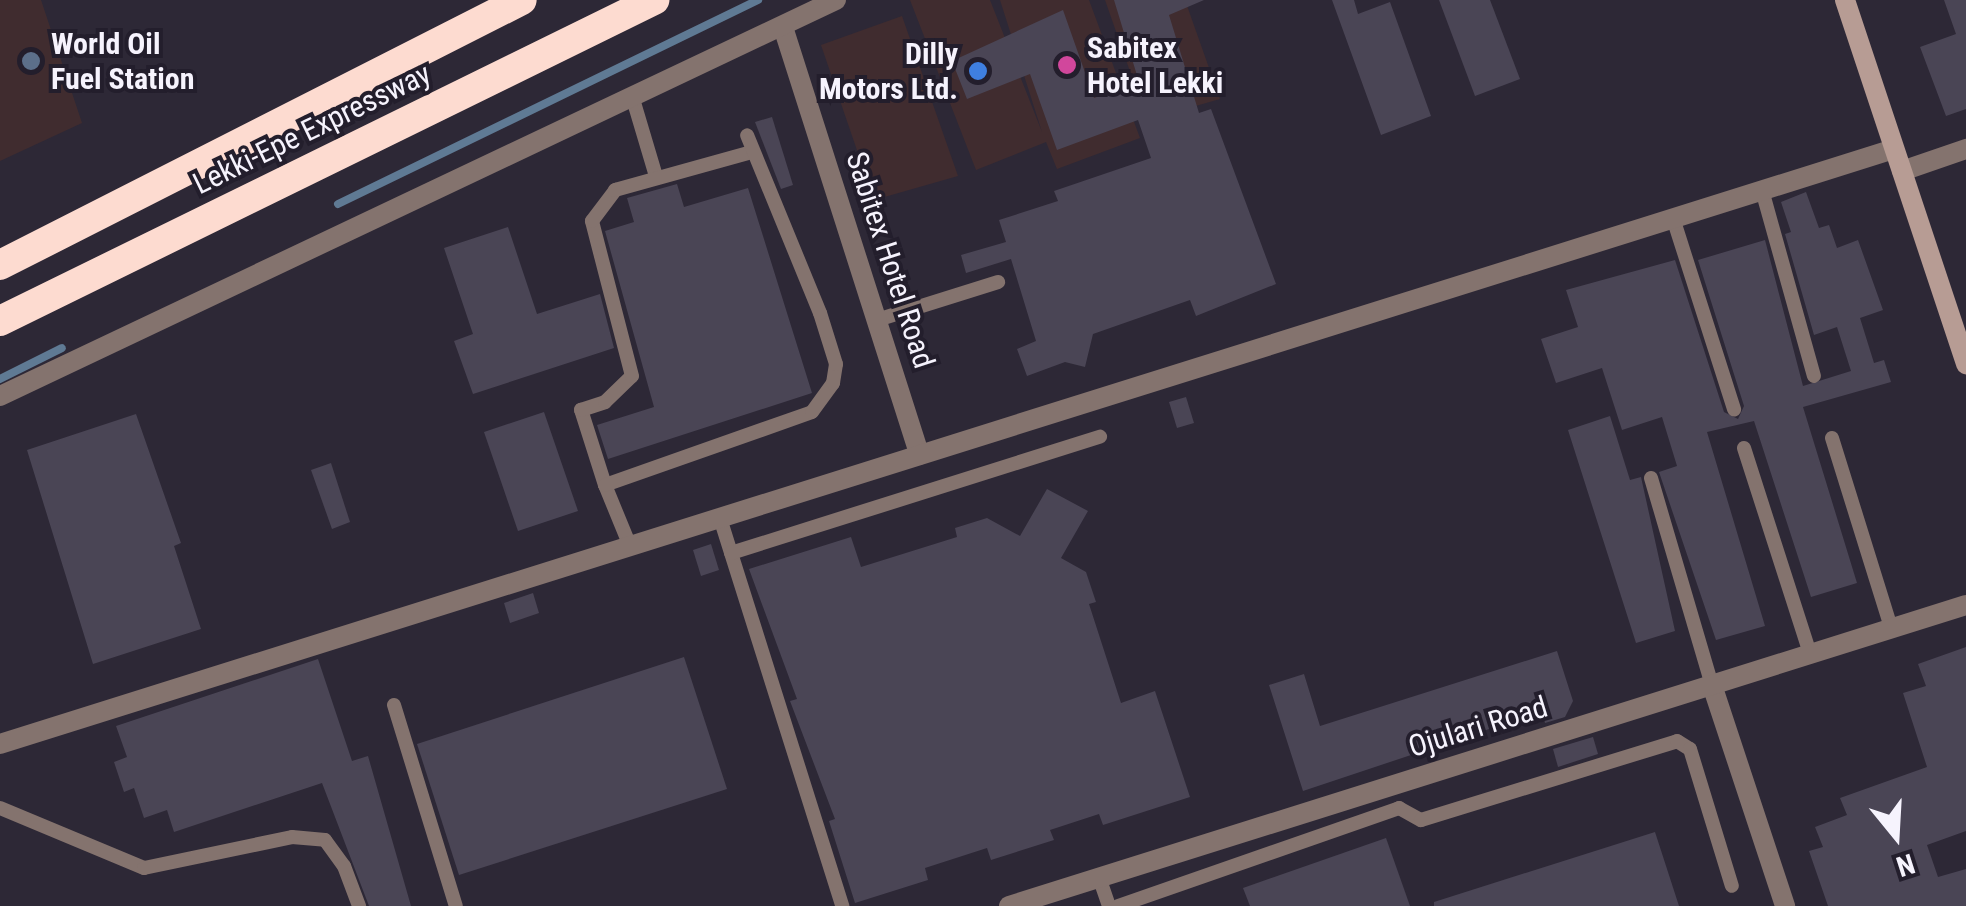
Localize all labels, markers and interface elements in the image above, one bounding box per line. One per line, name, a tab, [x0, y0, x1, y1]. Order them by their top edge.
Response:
place label: World Oil Fuel Station	[51, 26, 195, 96]
place label: Sabitex Hotel Lekki	[1087, 30, 1223, 100]
place label: Dilly Motors Ltd.	[819, 36, 958, 106]
marker: World Oil Fuel Station	[20, 50, 42, 72]
marker: Sabitex Hotel Lekki	[1056, 54, 1078, 76]
street label: Lekki-Epe Expressway	[187, 56, 437, 202]
marker: Dilly Motors Ltd.	[967, 60, 989, 82]
street label: Sabitex Hotel Road	[838, 147, 942, 373]
street label: Ojulari Road	[1404, 689, 1552, 765]
north arrow	[1846, 786, 1946, 886]
text: N	[1892, 847, 1919, 883]

